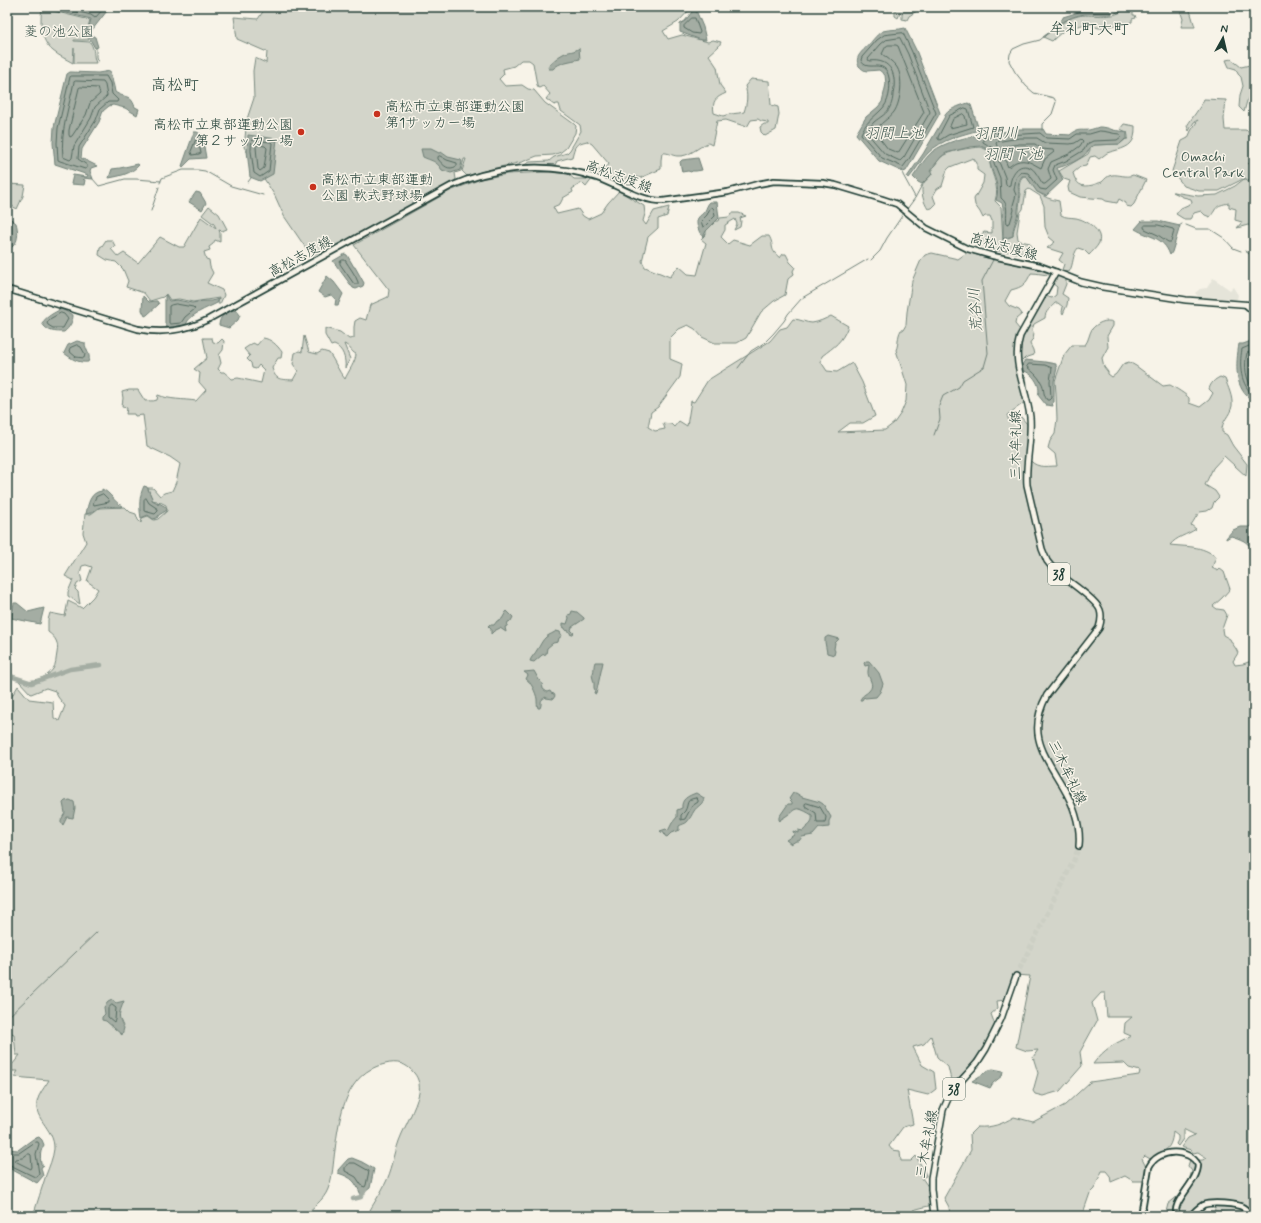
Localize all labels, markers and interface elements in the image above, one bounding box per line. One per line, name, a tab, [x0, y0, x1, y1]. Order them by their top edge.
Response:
north arrow	[1203, 18, 1243, 58]
district label: 牟礼町大町	[1049, 19, 1129, 40]
text: N	[1220, 22, 1229, 37]
park label: 菱の池公園	[24, 23, 94, 41]
district label: 高松町	[151, 75, 199, 96]
place label: 高松市立東部運動公園 第1サッカー場	[385, 98, 525, 132]
marker: 高松市立東部運動公園 第1サッカー場	[372, 109, 382, 119]
place label: 高松市立東部運動公園 第２サッカー場	[153, 116, 293, 150]
water label: 羽間上池	[864, 124, 925, 144]
water label: 羽間川	[973, 124, 1019, 144]
marker: 高松市立東部運動公園 第２サッカー場	[296, 127, 306, 137]
water label: 羽間下池	[983, 145, 1044, 165]
park label: Omachi Central Park	[1162, 148, 1244, 182]
street label: 高松志度線	[583, 157, 655, 197]
place label: 高松市立東部運動 公園 軟式野球場	[321, 171, 433, 205]
marker: 高松市立東部運動 公園 軟式野球場	[308, 182, 318, 192]
street label: 高松志度線	[968, 229, 1040, 265]
street label: 高松志度線	[266, 232, 335, 282]
water label: 荒谷川	[964, 287, 988, 333]
street label: 三木牟礼線	[1007, 410, 1025, 480]
road number: 38	[1048, 563, 1070, 585]
street label: 三木牟礼線	[1044, 737, 1091, 808]
road number: 38	[943, 1078, 965, 1100]
street label: 三木牟礼線	[912, 1108, 942, 1180]

